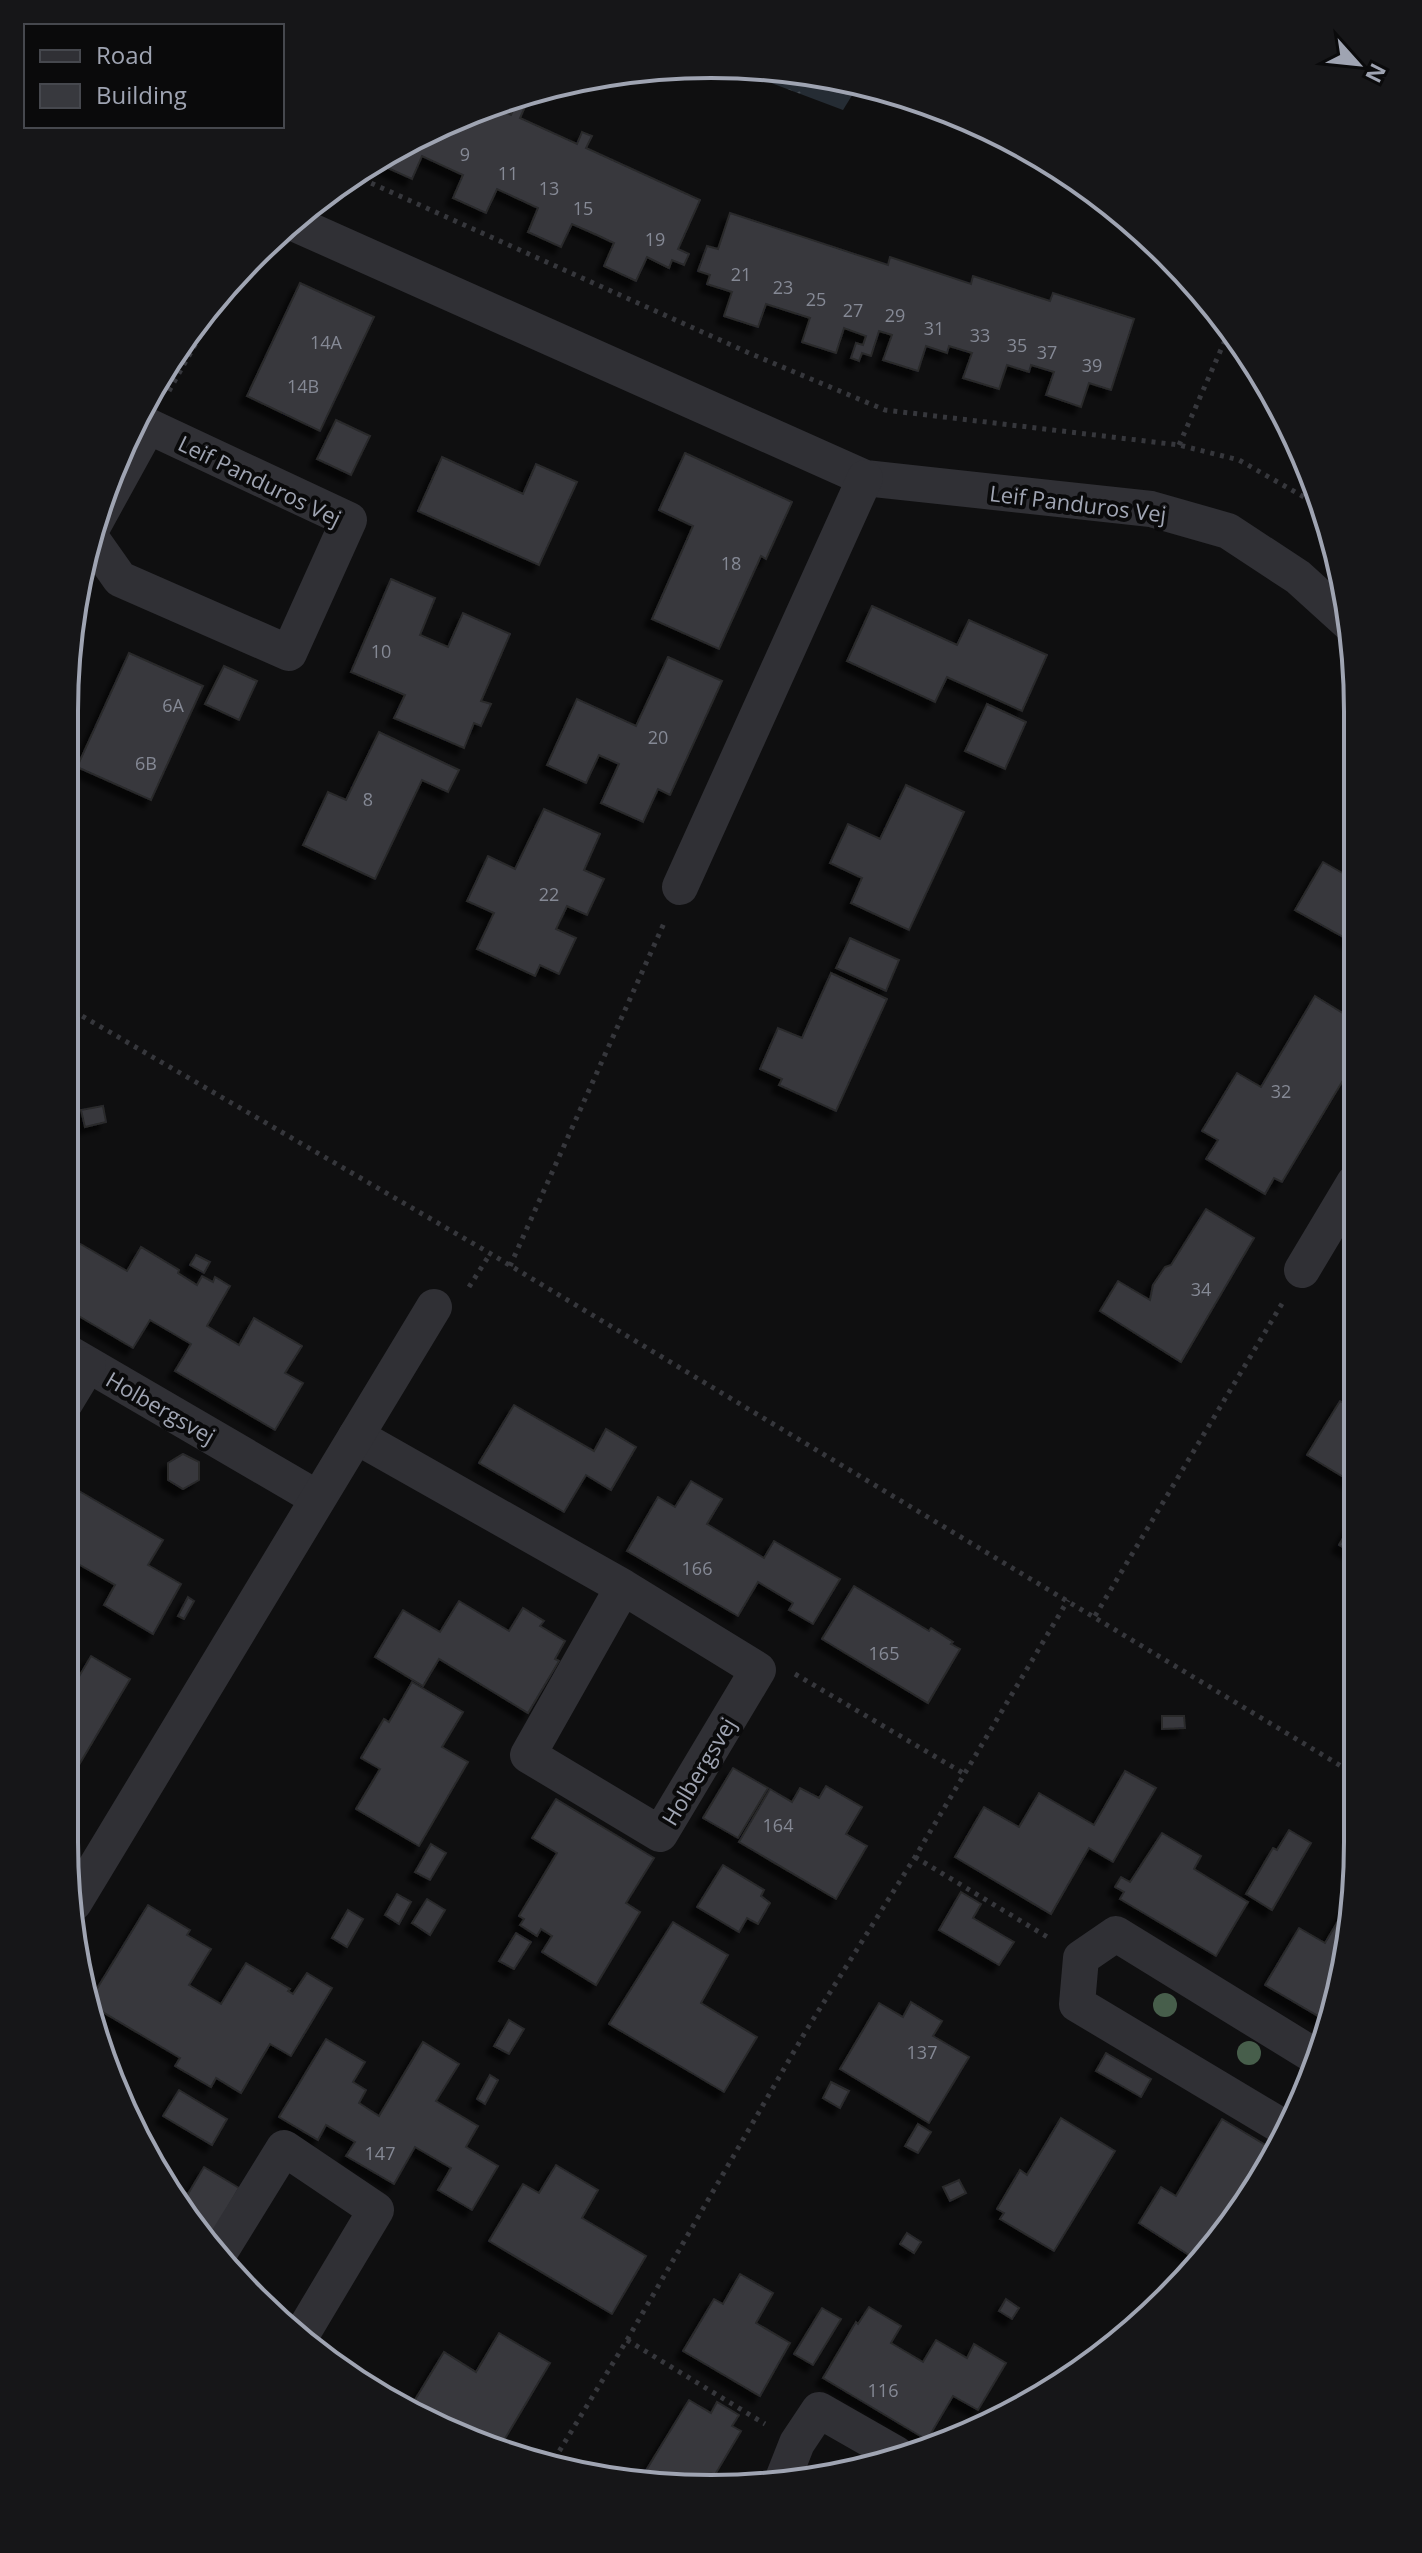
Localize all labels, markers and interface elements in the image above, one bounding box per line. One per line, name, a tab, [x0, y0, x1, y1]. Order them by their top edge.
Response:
legend	[24, 24, 284, 128]
north arrow	[1318, 24, 1398, 104]
text: Road	[96, 38, 153, 71]
text: N	[1359, 59, 1394, 88]
text: Building	[96, 78, 187, 111]
house number: 9	[460, 142, 470, 166]
house number: 11	[498, 161, 518, 185]
house number: 13	[539, 176, 559, 200]
house number: 15	[573, 196, 593, 220]
house number: 19	[645, 227, 665, 251]
house number: 21	[731, 262, 751, 286]
house number: 23	[773, 275, 793, 299]
house number: 25	[806, 287, 826, 311]
house number: 27	[843, 298, 863, 322]
house number: 29	[885, 303, 905, 327]
house number: 31	[924, 316, 944, 340]
house number: 33	[970, 323, 990, 347]
house number: 14A	[310, 330, 343, 354]
house number: 35	[1007, 333, 1027, 357]
house number: 37	[1037, 340, 1057, 364]
house number: 39	[1082, 353, 1102, 377]
house number: 14B	[287, 374, 319, 398]
street label: Leif Panduros Vej	[173, 428, 347, 532]
street label: Leif Panduros Vej	[988, 477, 1168, 529]
house number: 18	[721, 551, 741, 575]
house number: 10	[371, 639, 391, 663]
house number: 6A	[162, 693, 184, 717]
house number: 20	[648, 725, 668, 749]
house number: 6B	[135, 751, 157, 775]
house number: 8	[363, 787, 373, 811]
house number: 22	[539, 882, 559, 906]
house number: 32	[1271, 1079, 1291, 1103]
house number: 34	[1191, 1277, 1211, 1301]
street label: Holbergsvej	[101, 1364, 221, 1450]
house number: 166	[682, 1556, 712, 1580]
house number: 165	[869, 1641, 899, 1665]
street label: Holbergsvej	[654, 1711, 742, 1831]
house number: 164	[763, 1813, 793, 1837]
house number: 137	[907, 2040, 937, 2064]
house number: 147	[365, 2141, 395, 2165]
house number: 116	[868, 2378, 898, 2402]

